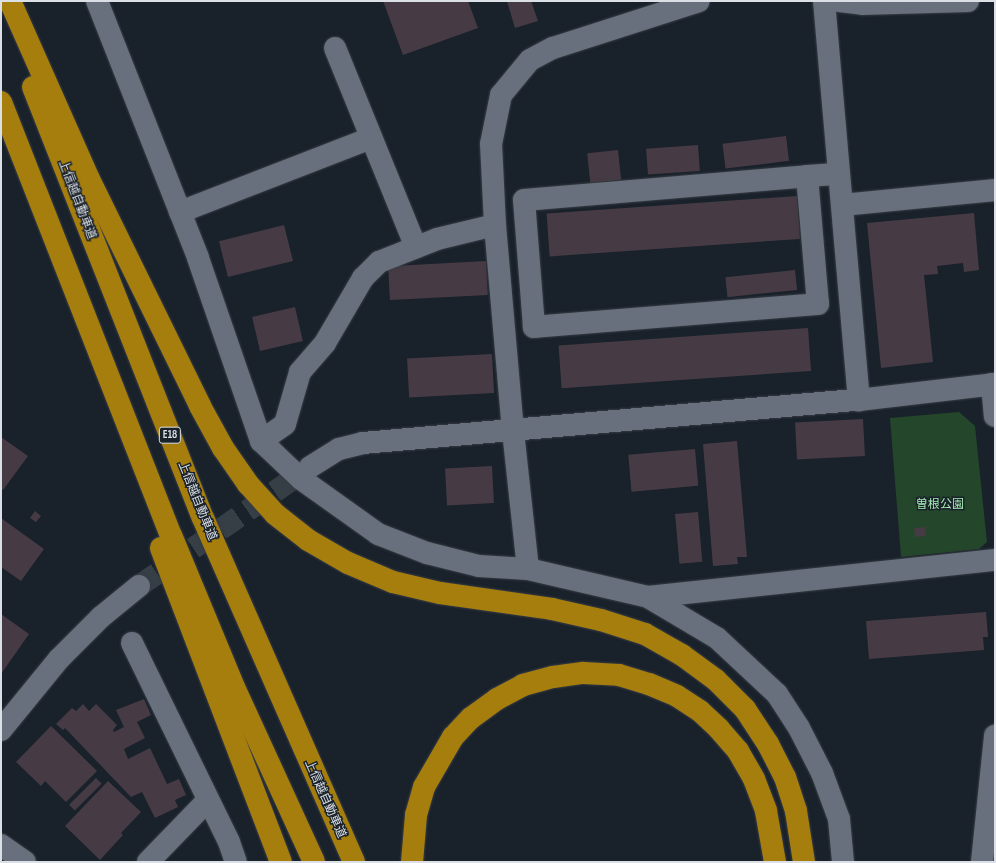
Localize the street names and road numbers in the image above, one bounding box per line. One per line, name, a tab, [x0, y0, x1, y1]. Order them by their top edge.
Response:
street label: 上信越自動車道	[55, 158, 99, 242]
road number: E18	[158, 426, 182, 444]
street label: 上信越自動車道	[175, 459, 219, 543]
street label: 上信越自動車道	[301, 758, 349, 840]

